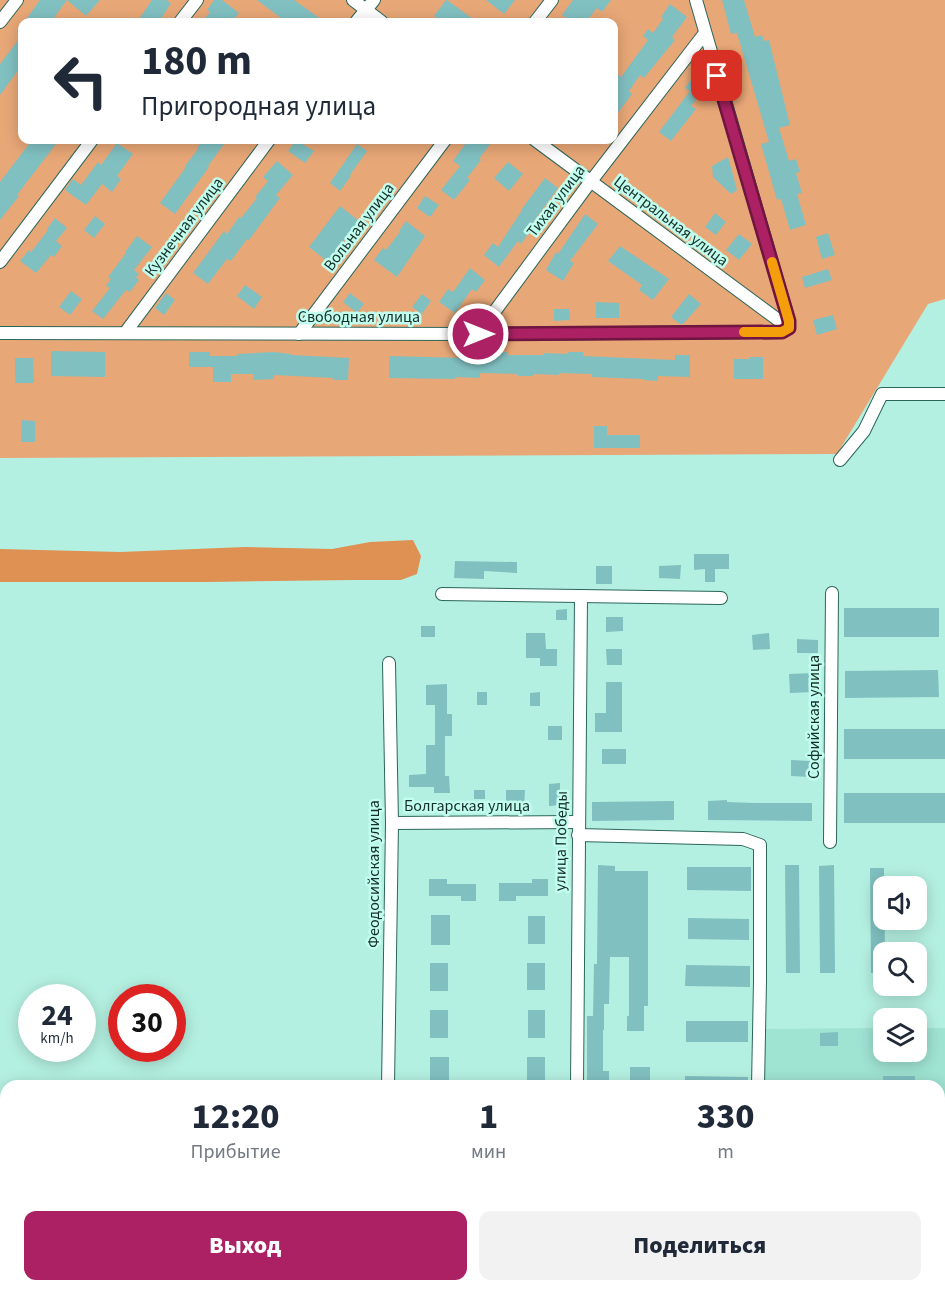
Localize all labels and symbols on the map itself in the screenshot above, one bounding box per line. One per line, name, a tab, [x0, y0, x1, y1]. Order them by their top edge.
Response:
pin	[691, 50, 742, 101]
street label: Тихая улица	[522, 160, 590, 242]
street label: Центральная улица	[609, 171, 733, 271]
street label: Кузнечная улица	[139, 173, 229, 281]
street label: Вольная улица	[319, 179, 399, 275]
position arrow	[446, 302, 510, 366]
street label: Свободная улица	[298, 306, 420, 328]
street label: Софийская улица	[803, 655, 825, 779]
street label: улица Победы	[549, 791, 573, 891]
street label: Болгарская улица	[404, 795, 530, 817]
street label: Феодосийская улица	[363, 800, 385, 948]
speed limit sign: 30	[108, 984, 186, 1062]

